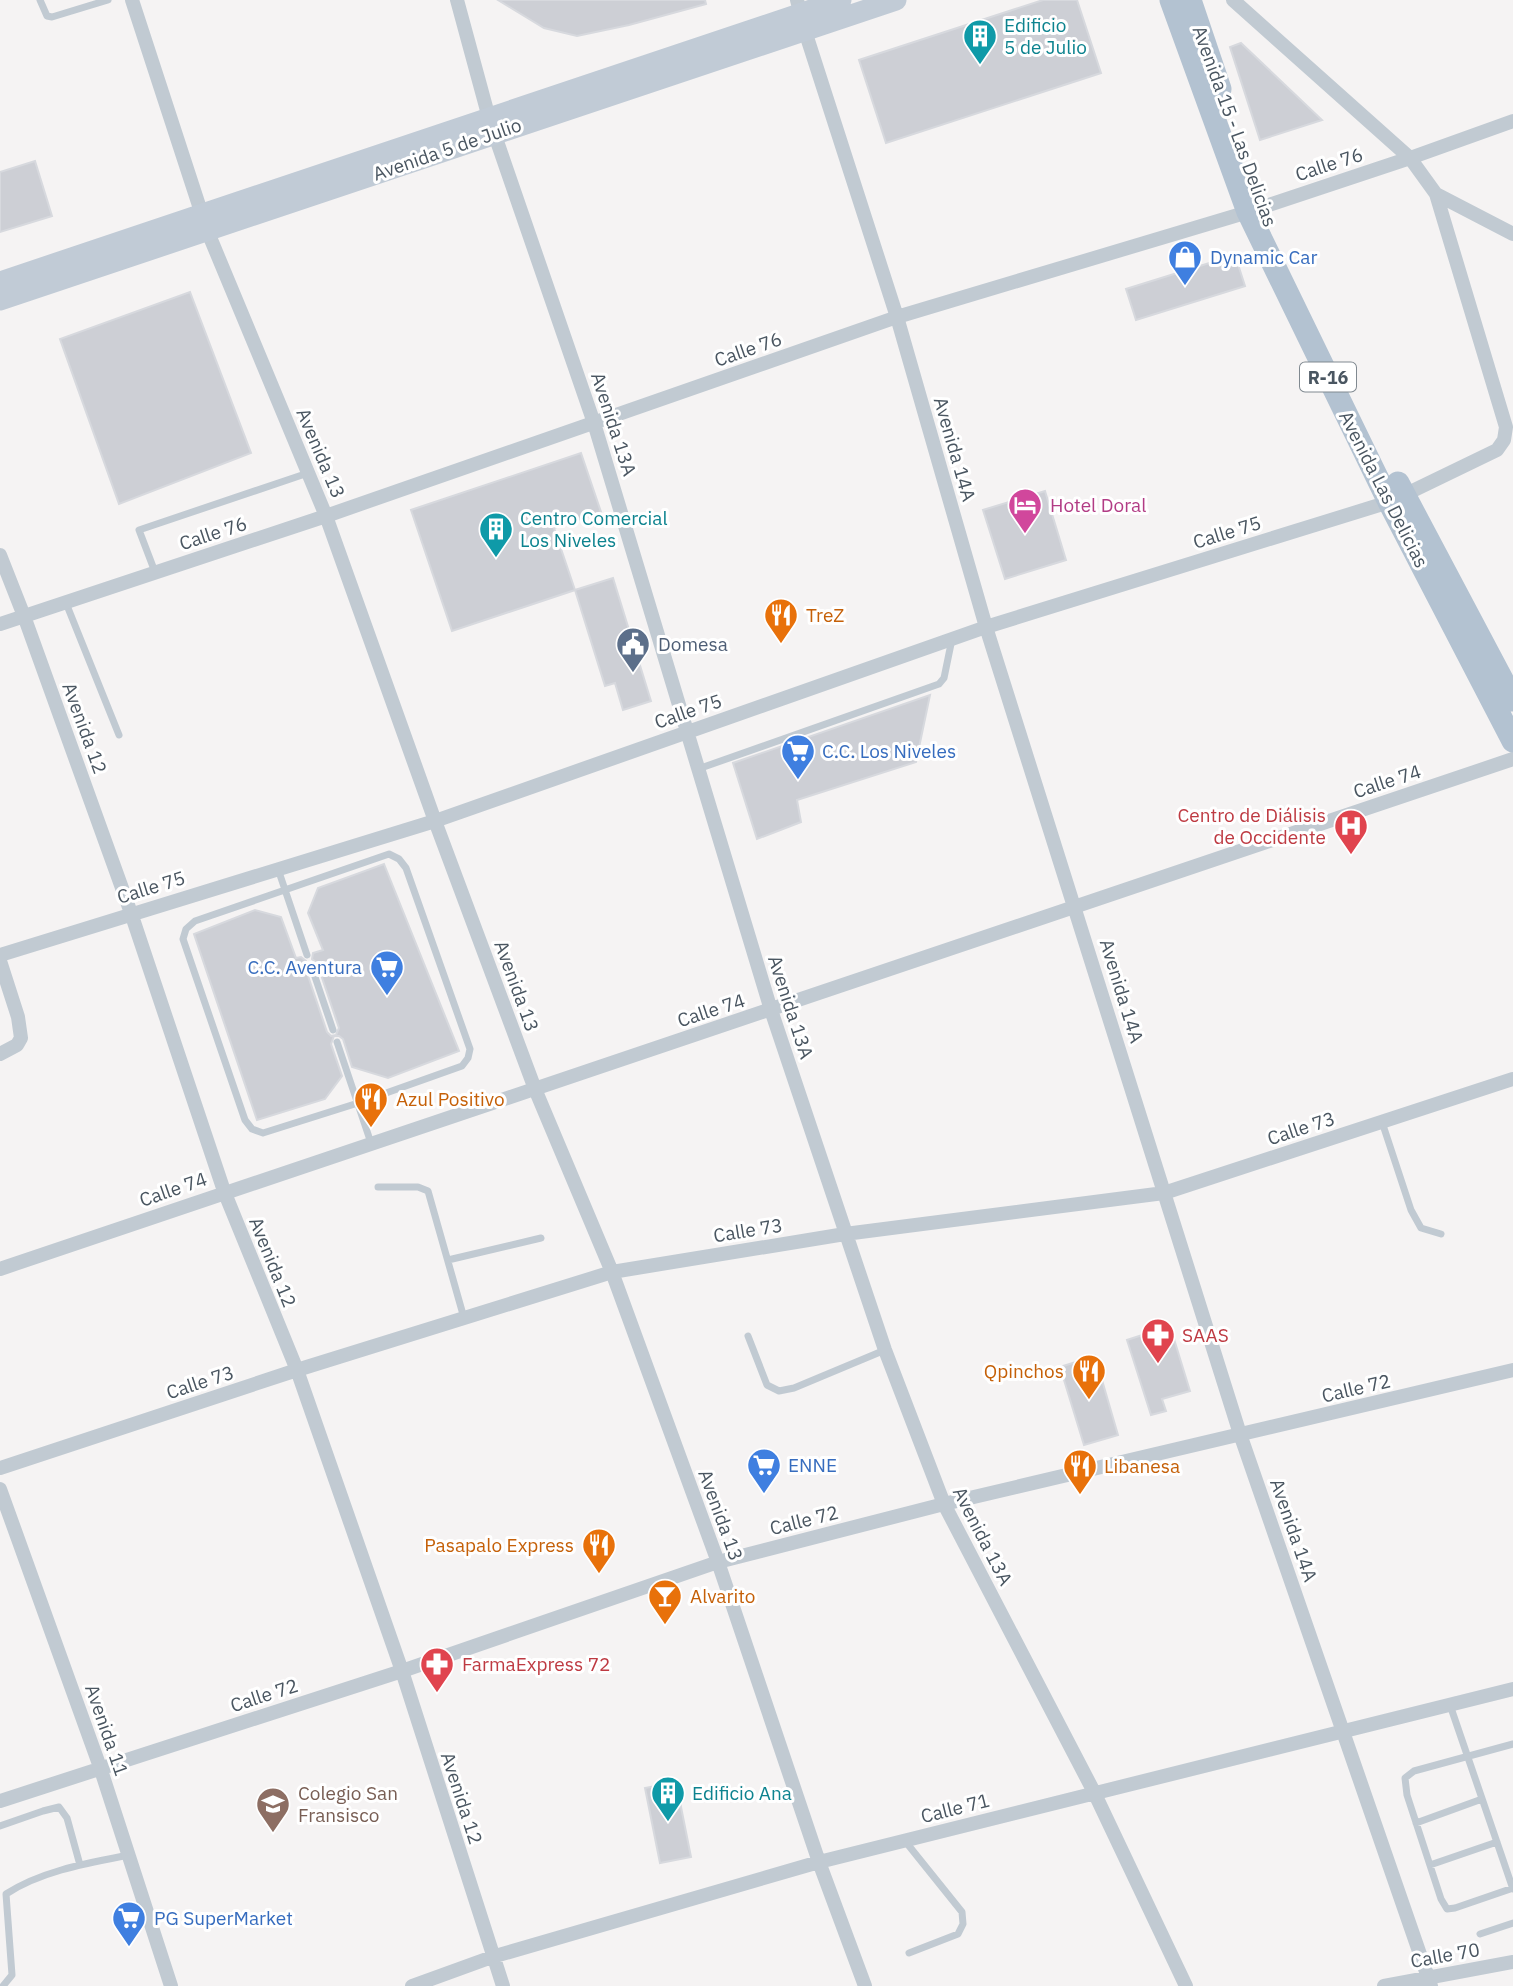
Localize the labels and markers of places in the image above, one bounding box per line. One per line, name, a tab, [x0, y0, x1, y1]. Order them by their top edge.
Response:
place label: Edificio 5 de Julio	[1004, 13, 1087, 59]
building icon: Edificio 5 de Julio	[961, 17, 999, 66]
shop icon: Dynamic Car	[1166, 238, 1204, 287]
place label: Dynamic Car	[1210, 245, 1317, 269]
hotel icon: Hotel Doral	[1006, 486, 1044, 535]
place label: Hotel Doral	[1050, 493, 1146, 517]
place label: Centro Comercial Los Niveles	[520, 506, 668, 552]
building icon: Centro Comercial Los Niveles	[477, 510, 515, 559]
restaurant icon: TreZ	[762, 596, 800, 645]
place label: TreZ	[806, 603, 844, 627]
public building icon: Domesa	[614, 625, 652, 674]
place label: Domesa	[658, 632, 728, 656]
supermarket icon: C.C. Los Niveles	[779, 732, 817, 781]
place label: C.C. Los Niveles	[822, 739, 956, 763]
place label: Centro de Diálisis de Occidente	[1178, 803, 1326, 849]
hospital icon: Centro de Diálisis de Occidente	[1332, 807, 1370, 856]
supermarket icon: C.C. Aventura	[368, 948, 406, 997]
place label: C.C. Aventura	[247, 955, 362, 979]
restaurant icon: Azul Positivo	[352, 1080, 390, 1129]
place label: Azul Positivo	[396, 1087, 505, 1111]
pharmacy icon: SAAS	[1139, 1316, 1177, 1365]
place label: SAAS	[1182, 1323, 1229, 1347]
restaurant icon: Qpinchos	[1070, 1352, 1108, 1401]
place label: Qpinchos	[984, 1359, 1064, 1383]
supermarket icon: ENNE	[745, 1446, 783, 1495]
restaurant icon: Libanesa	[1061, 1447, 1099, 1496]
place label: ENNE	[788, 1453, 837, 1477]
place label: Libanesa	[1104, 1454, 1180, 1478]
restaurant icon: Pasapalo Express	[580, 1526, 618, 1575]
place label: Pasapalo Express	[424, 1533, 574, 1557]
bar icon: Alvarito	[646, 1577, 684, 1626]
place label: Alvarito	[690, 1584, 755, 1608]
pharmacy icon: FarmaExpress 72	[418, 1645, 456, 1694]
place label: FarmaExpress 72	[462, 1652, 610, 1676]
building icon: Edificio Ana	[649, 1774, 687, 1823]
place label: Colegio San Fransisco	[298, 1781, 398, 1827]
place label: Edificio Ana	[692, 1781, 792, 1805]
school or university icon: Colegio San Fransisco	[254, 1785, 292, 1834]
supermarket icon: PG SuperMarket	[110, 1899, 148, 1948]
place label: PG SuperMarket	[154, 1906, 293, 1930]

